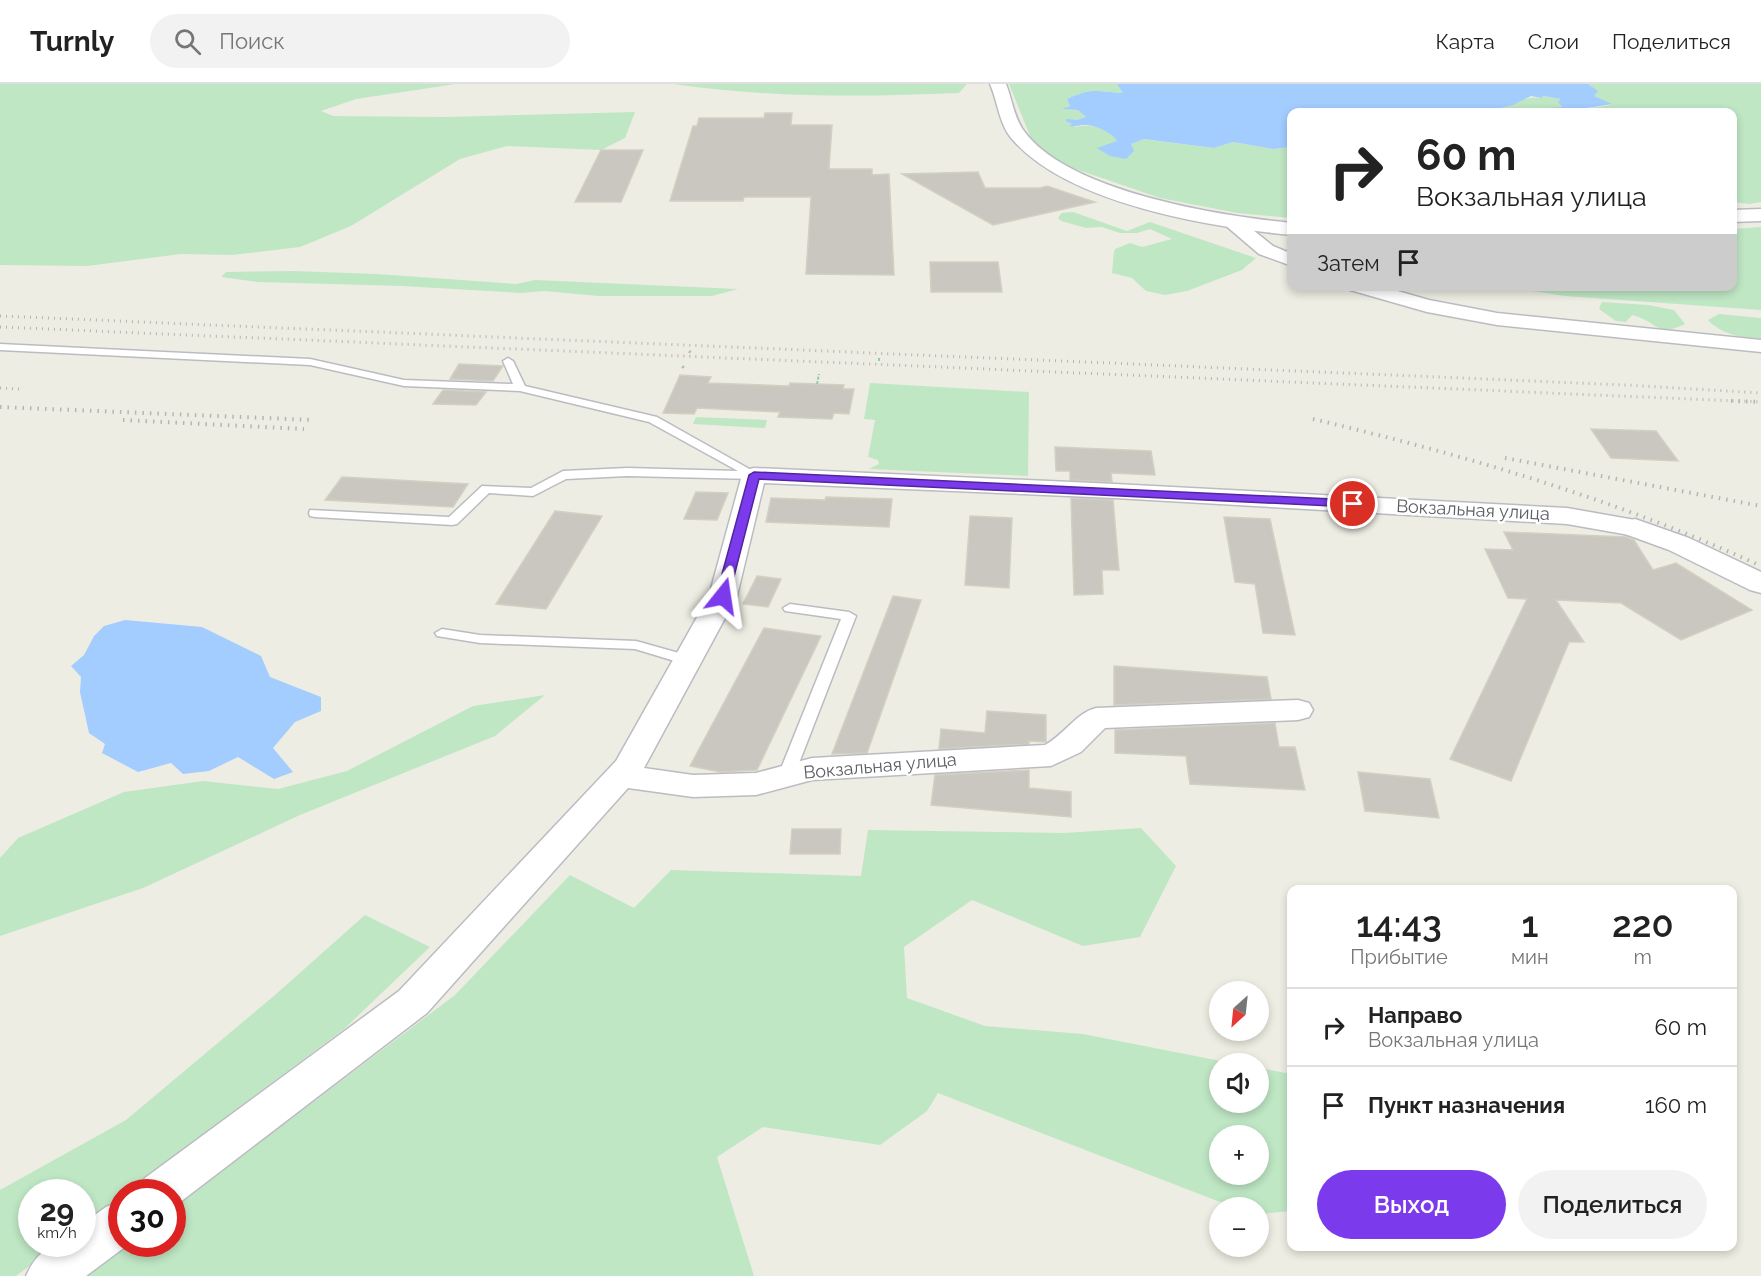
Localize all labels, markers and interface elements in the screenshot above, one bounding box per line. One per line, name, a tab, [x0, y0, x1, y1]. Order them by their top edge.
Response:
search box	[150, 14, 570, 68]
text: Turnly	[30, 25, 114, 58]
icon: search	[171, 25, 204, 58]
text: Поиск	[219, 28, 285, 54]
text: Карта	[1436, 29, 1495, 54]
text: Слои	[1528, 29, 1579, 54]
text: Поделиться	[1612, 29, 1731, 54]
text: 60 m	[1416, 131, 1516, 180]
icon: right	[1317, 132, 1395, 210]
text: Вокзальная улица	[1416, 181, 1647, 212]
icon: arrive	[1392, 246, 1425, 279]
text: Затем	[1317, 250, 1380, 276]
pin	[1327, 478, 1378, 529]
icon: arrive	[1336, 487, 1369, 520]
street label: Вокзальная улица	[1396, 495, 1550, 524]
position arrow	[691, 564, 755, 628]
street label: Вокзальная улица	[802, 748, 957, 783]
text: 14:43	[1356, 903, 1442, 945]
text: 1	[1521, 903, 1538, 945]
text: 220	[1612, 903, 1674, 945]
text: Прибытие	[1350, 945, 1448, 969]
text: мин	[1511, 945, 1549, 969]
text: m	[1634, 945, 1652, 969]
north arrow	[1209, 981, 1269, 1041]
map controls	[1209, 981, 1269, 1257]
text: Направо	[1368, 1002, 1462, 1028]
icon: right	[1317, 1011, 1350, 1044]
text: 60 m	[1654, 1014, 1707, 1040]
text: Вокзальная улица	[1368, 1028, 1539, 1052]
button: sound	[1209, 1053, 1269, 1113]
icon: arrive	[1317, 1089, 1350, 1122]
text: Пункт назначения	[1368, 1092, 1565, 1118]
text: 160 m	[1645, 1092, 1707, 1118]
button: +	[1209, 1125, 1269, 1185]
button: Выход	[1317, 1170, 1506, 1239]
button: Поделиться	[1518, 1170, 1707, 1239]
speed limit sign: 30	[108, 1179, 186, 1257]
text: 29	[40, 1193, 74, 1228]
button: −	[1209, 1197, 1269, 1257]
text: km/h	[37, 1224, 77, 1242]

